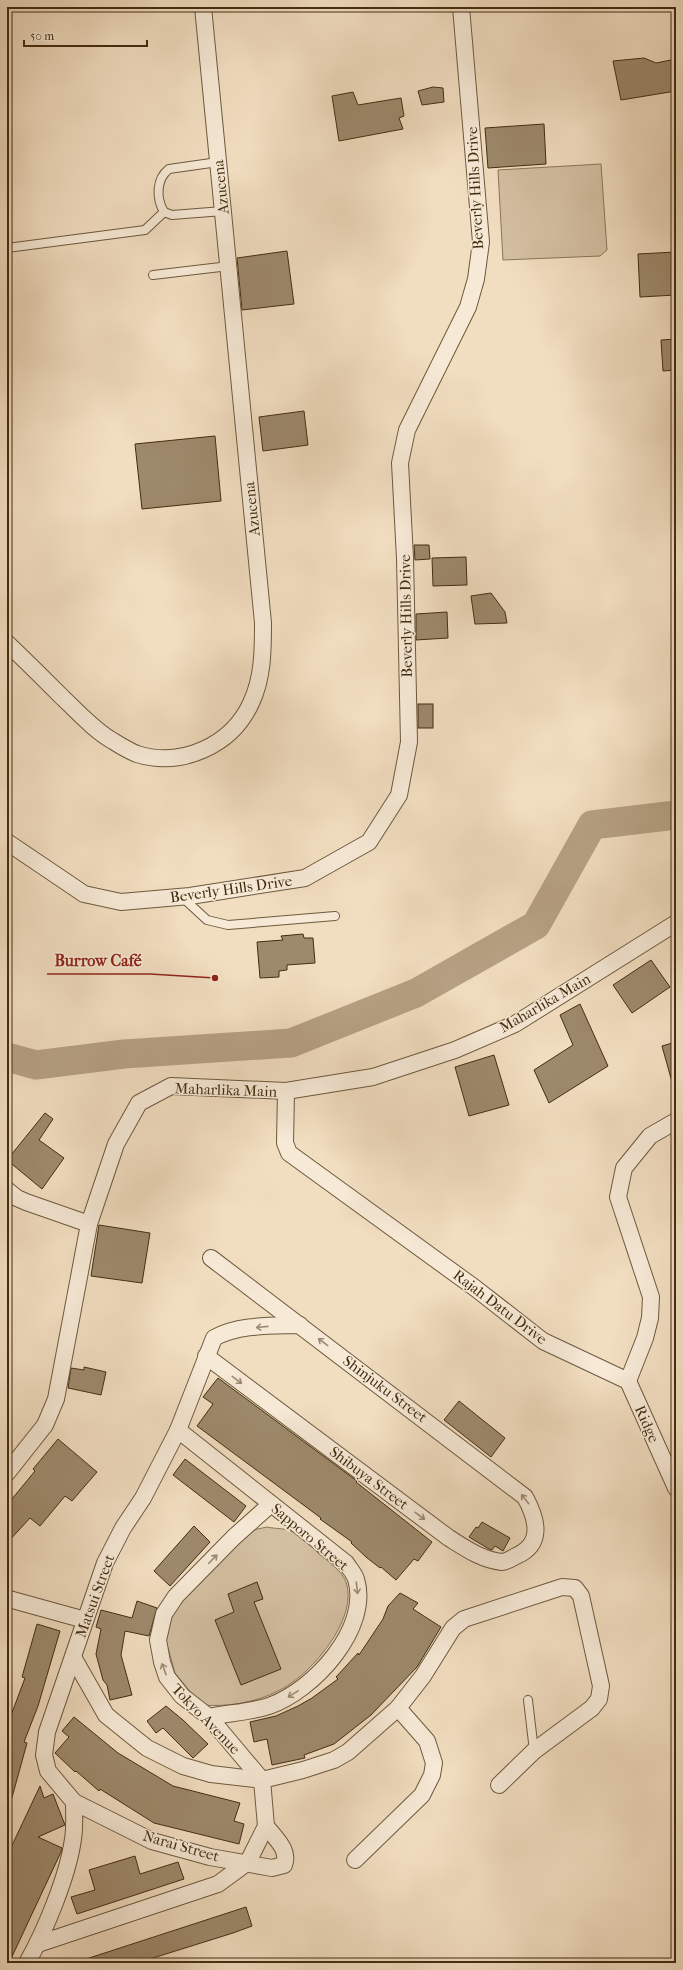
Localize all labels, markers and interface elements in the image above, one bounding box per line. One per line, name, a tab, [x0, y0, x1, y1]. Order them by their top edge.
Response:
scale bar	[24, 22, 147, 48]
text: 50 m	[30, 29, 54, 43]
street label: Beverly Hills Drive	[463, 126, 487, 250]
street label: Azucena	[209, 158, 233, 216]
street label: Azucena	[240, 480, 264, 538]
street label: Beverly Hills Drive	[396, 554, 416, 678]
street label: Beverly Hills Drive	[169, 871, 294, 906]
callout: Burrow Café	[47, 946, 150, 974]
text: Burrow Café	[54, 951, 142, 970]
street label: Maharlika Main	[496, 969, 594, 1036]
street label: Maharlika Main	[174, 1079, 278, 1101]
street label: Rajah Datu Drive	[450, 1266, 551, 1348]
one-way arrow	[255, 1323, 268, 1330]
one-way arrow	[318, 1338, 329, 1346]
street label: Shinjuku Street	[339, 1352, 431, 1427]
one-way arrow	[231, 1375, 242, 1384]
street label: Ridge	[631, 1403, 663, 1446]
street label: Shibuya Street	[326, 1443, 412, 1514]
one-way arrow	[521, 1494, 530, 1504]
street label: Sapporo Street	[268, 1500, 353, 1575]
one-way arrow	[414, 1512, 425, 1520]
street label: Matsui Street	[72, 1551, 119, 1640]
one-way arrow	[208, 1554, 218, 1564]
one-way arrow	[353, 1581, 361, 1594]
one-way arrow	[160, 1663, 168, 1675]
street label: Tokyo Avenue	[168, 1680, 244, 1758]
one-way arrow	[287, 1690, 299, 1698]
street label: Narai Street	[141, 1827, 222, 1866]

